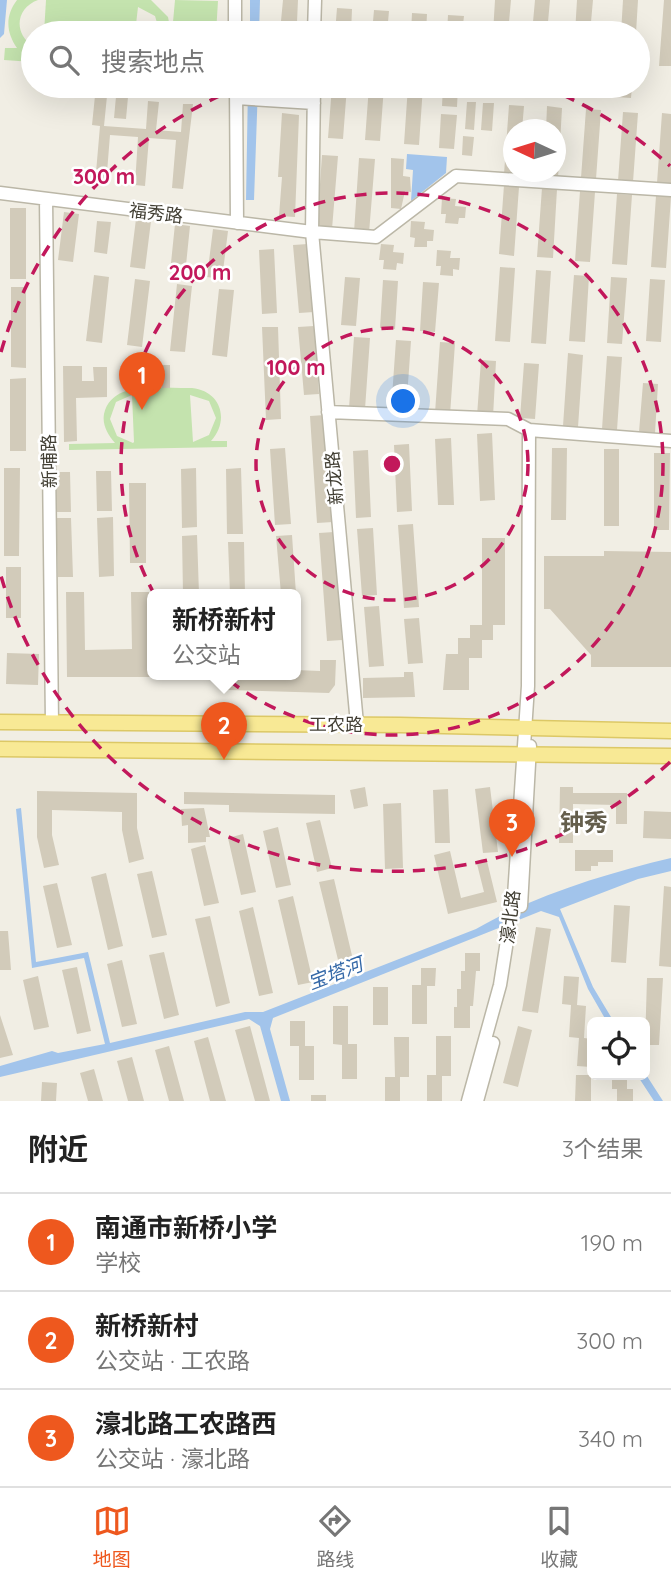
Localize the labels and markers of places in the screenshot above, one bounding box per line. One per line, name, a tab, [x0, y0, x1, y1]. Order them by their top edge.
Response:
pin: 1	[119, 352, 165, 410]
centre of rings	[380, 452, 404, 476]
pin: 2	[201, 702, 247, 760]
pin: 3	[489, 799, 535, 857]

